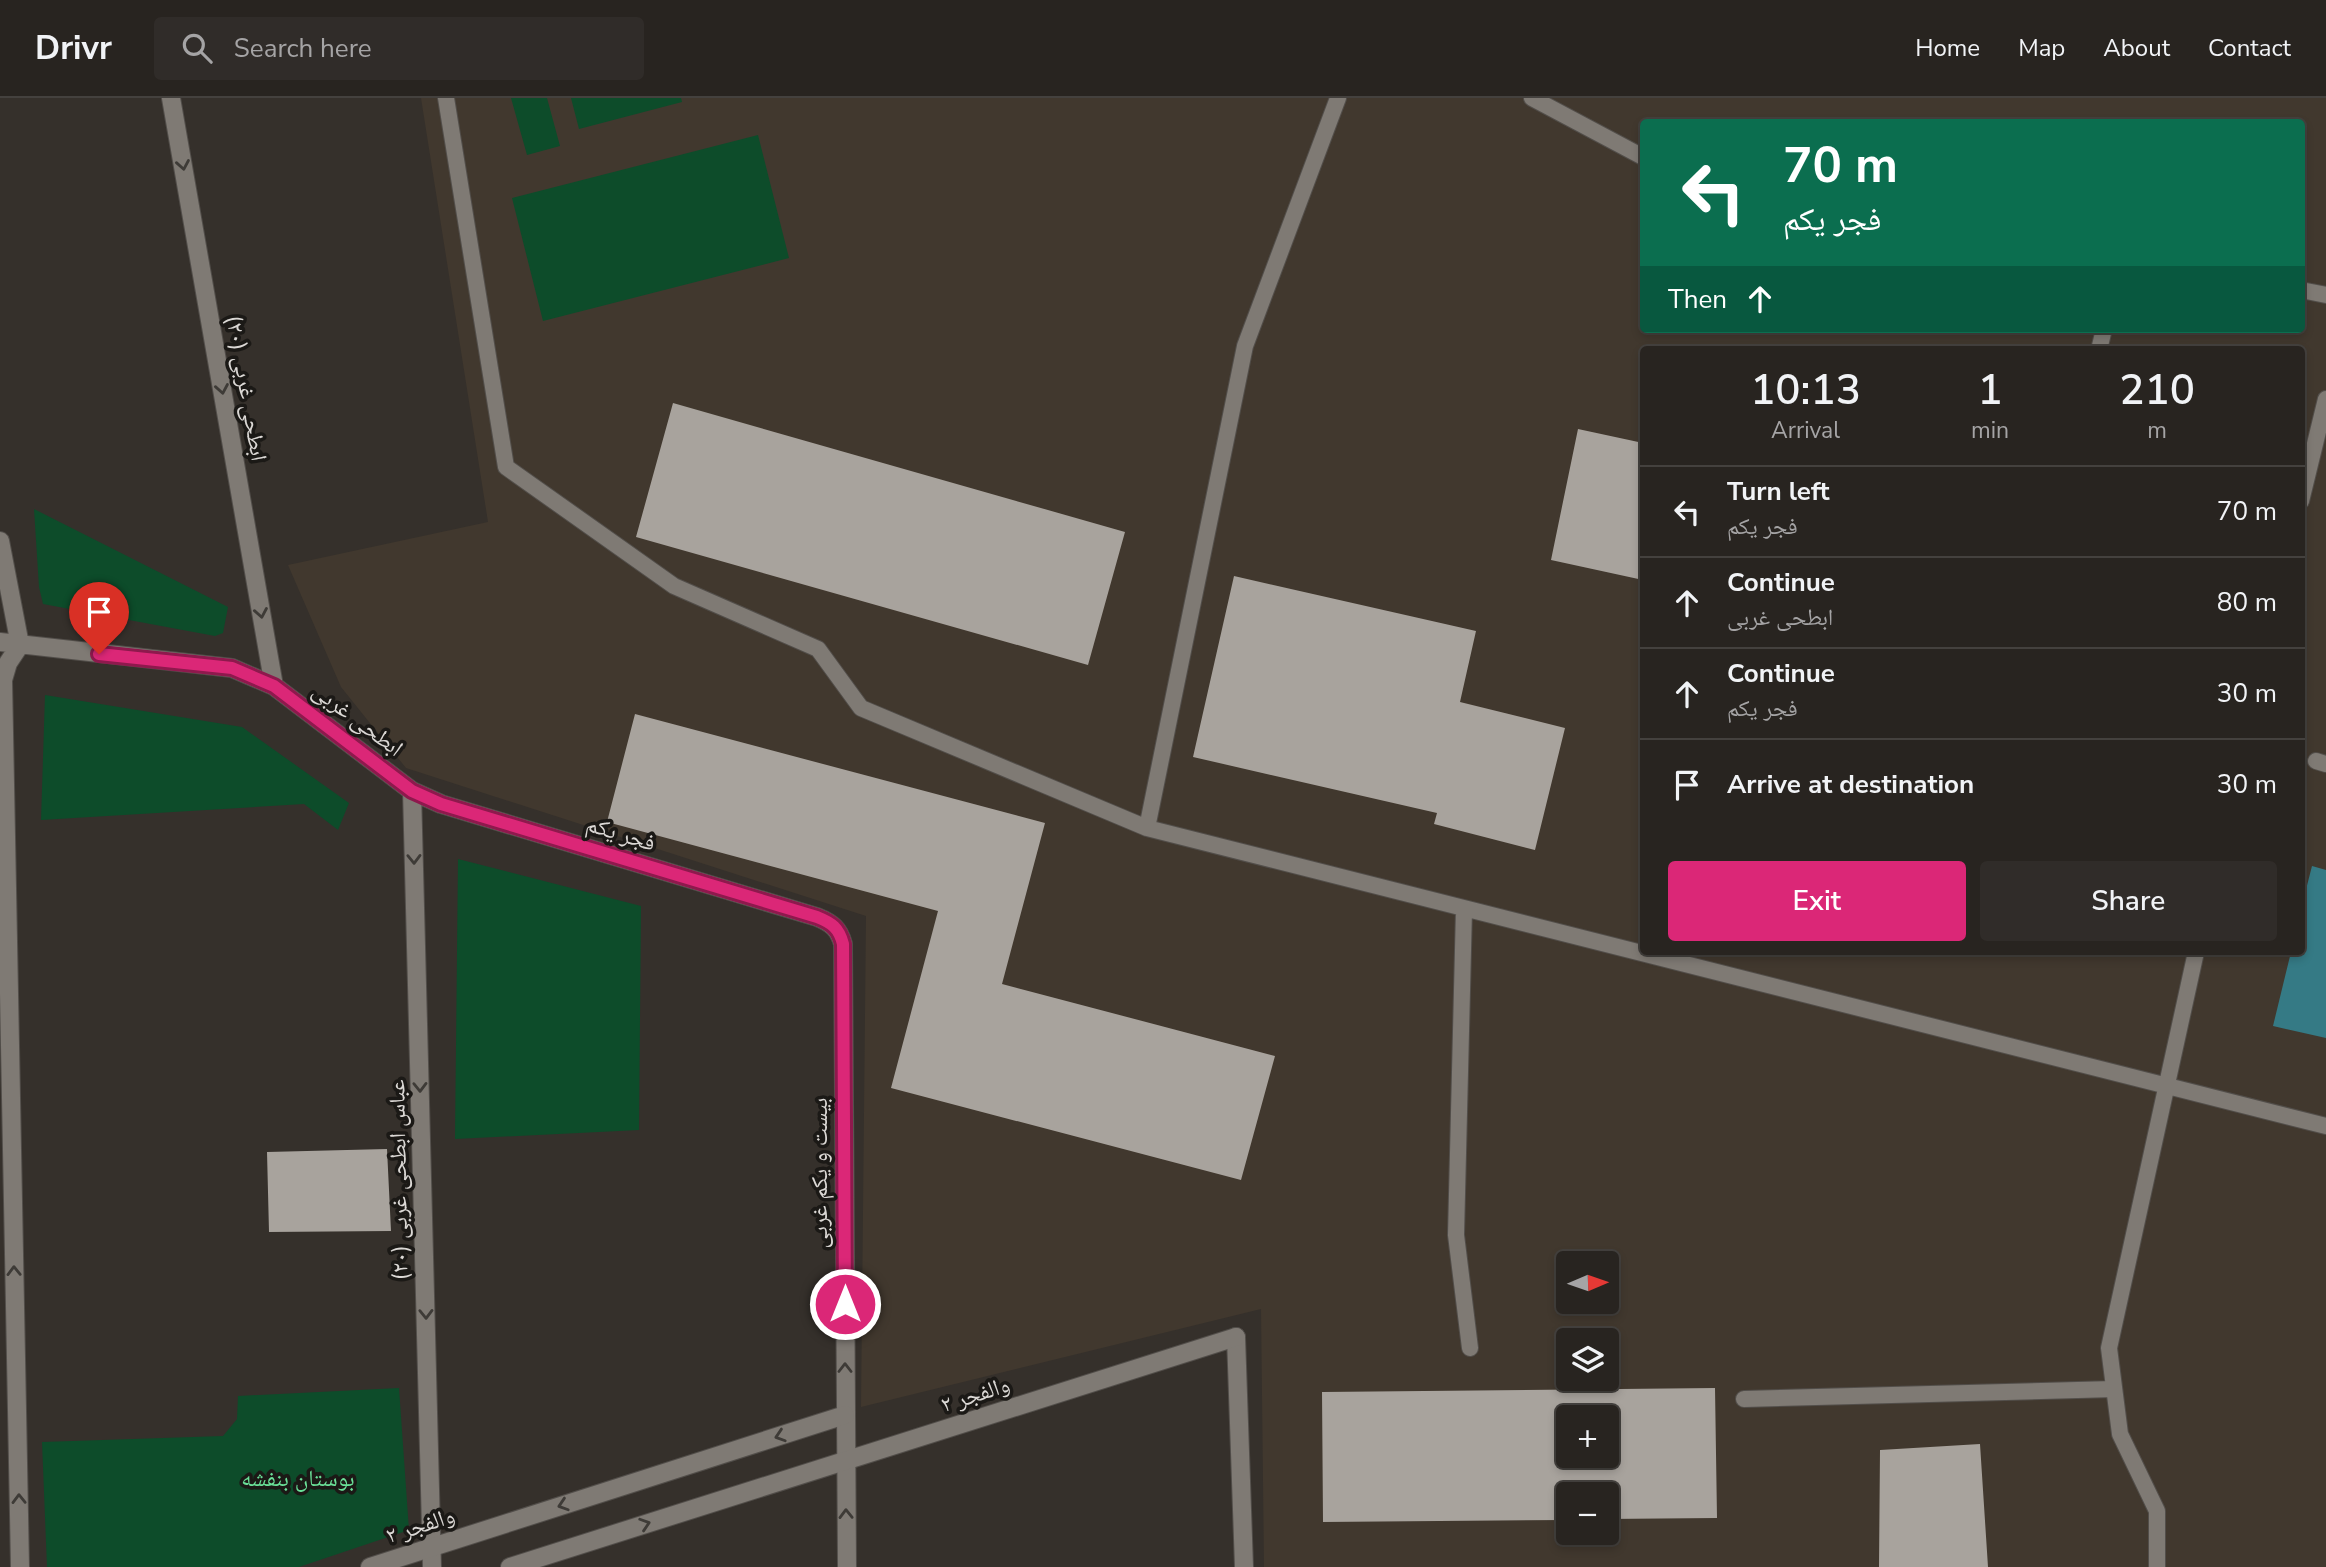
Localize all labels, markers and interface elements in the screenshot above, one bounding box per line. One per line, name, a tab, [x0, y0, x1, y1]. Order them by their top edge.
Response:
search box	[154, 17, 644, 80]
text: Drivr	[35, 26, 112, 71]
icon: search	[178, 29, 216, 67]
text: Search here	[234, 31, 372, 66]
text: Home	[1915, 32, 1980, 64]
text: Map	[2018, 32, 2065, 64]
text: About	[2103, 32, 2170, 64]
text: Contact	[2208, 32, 2291, 64]
text: 70 m	[1783, 132, 1898, 199]
icon: left	[1668, 147, 1759, 238]
one-way arrow	[175, 159, 190, 171]
text: فجر یکم	[1783, 198, 1881, 241]
icon: ahead	[1741, 280, 1779, 318]
text: Then	[1668, 282, 1727, 317]
street label: ابطحی غربی (۲۰)	[218, 313, 275, 463]
text: 10:13	[1750, 362, 1861, 419]
text: 1	[1977, 362, 2003, 419]
text: 210	[2119, 362, 2195, 419]
one-way arrow	[214, 383, 229, 395]
text: Arrival	[1771, 415, 1840, 446]
text: min	[1971, 415, 2009, 446]
text: m	[2147, 415, 2167, 446]
text: Turn left	[1727, 474, 1830, 509]
icon: left	[1668, 493, 1706, 531]
text: 70 m	[2217, 494, 2277, 529]
text: فجر یکم	[1727, 511, 1798, 542]
text: Continue	[1727, 565, 1835, 600]
pin	[69, 582, 129, 654]
icon: ahead	[1668, 584, 1706, 622]
text: 80 m	[2217, 585, 2277, 620]
icon: arrive	[80, 593, 118, 631]
text: ابطحی غربی	[1727, 602, 1833, 633]
one-way arrow	[253, 607, 268, 619]
text: Continue	[1727, 656, 1835, 691]
street label: ابطحی غربی	[306, 675, 409, 764]
icon: ahead	[1668, 675, 1706, 713]
text: 30 m	[2217, 676, 2277, 711]
text: فجر یکم	[1727, 693, 1798, 724]
icon: arrive	[1668, 766, 1706, 804]
text: Arrive at destination	[1727, 767, 1974, 802]
text: 30 m	[2217, 767, 2277, 802]
street label: فجر یکم	[582, 808, 659, 859]
one-way arrow	[406, 854, 422, 865]
button: Exit	[1668, 861, 1966, 941]
button: Share	[1980, 861, 2277, 941]
street label: عباس ابطحی غربی (۲۰)	[381, 1079, 416, 1281]
one-way arrow	[412, 1082, 428, 1092]
street label: بیست و یکم غربی	[804, 1098, 835, 1248]
north arrow	[1556, 1251, 1619, 1314]
map controls	[1556, 1251, 1619, 1545]
one-way arrow	[7, 1266, 22, 1277]
position arrow	[808, 1267, 882, 1341]
one-way arrow	[418, 1309, 433, 1320]
button: layers	[1556, 1328, 1619, 1391]
one-way arrow	[837, 1362, 853, 1373]
street label: والفجر ۲	[937, 1369, 1014, 1420]
button: +	[1556, 1405, 1619, 1468]
one-way arrow	[774, 1428, 787, 1442]
park label: بوستان بنفشه	[241, 1463, 355, 1494]
button: −	[1556, 1482, 1619, 1545]
one-way arrow	[11, 1493, 26, 1504]
one-way arrow	[558, 1497, 570, 1511]
street label: والفجر ۲	[382, 1500, 459, 1551]
one-way arrow	[838, 1508, 854, 1519]
one-way arrow	[639, 1518, 651, 1533]

